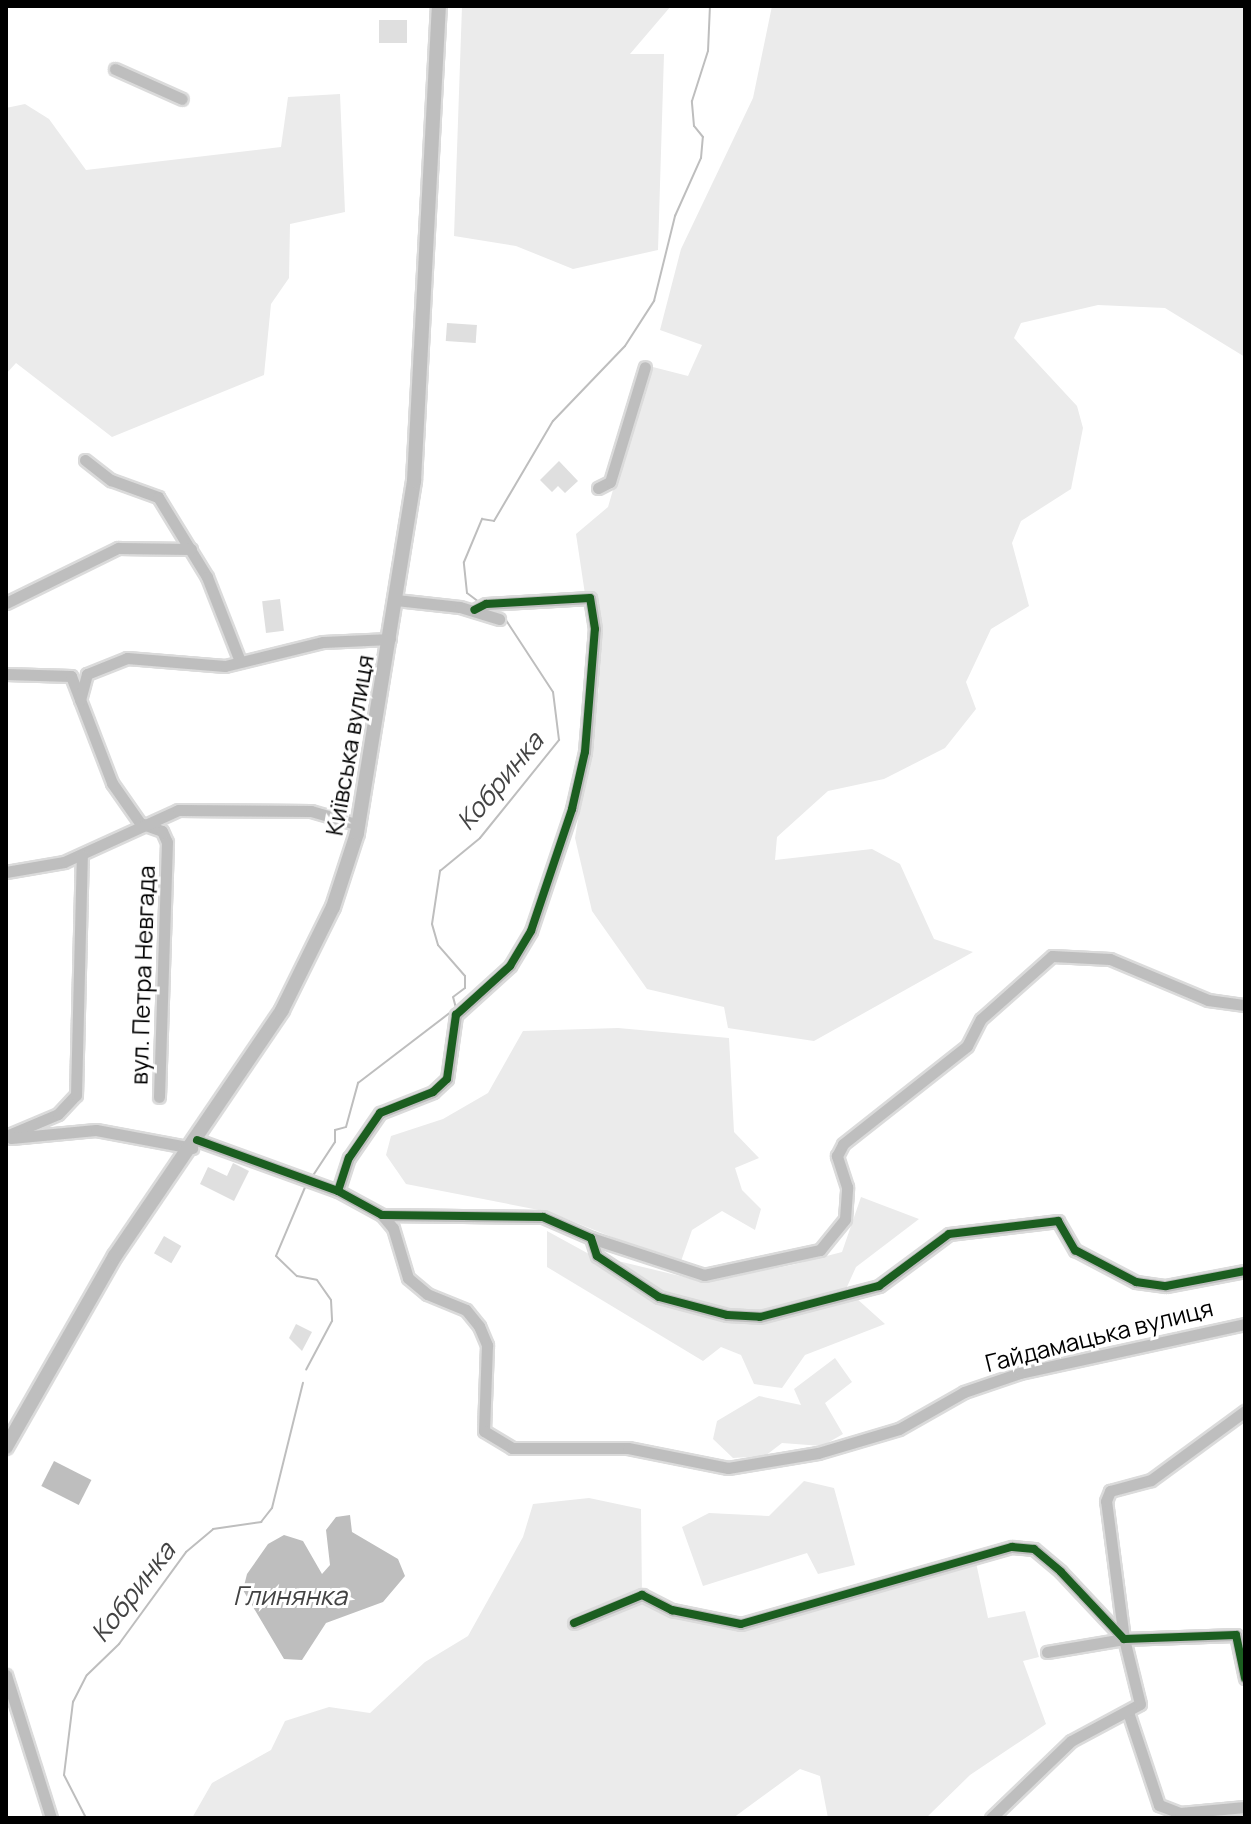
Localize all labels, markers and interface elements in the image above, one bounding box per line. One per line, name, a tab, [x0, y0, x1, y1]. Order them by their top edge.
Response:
street label: Київська вулиця	[319, 652, 379, 838]
water label: Кобринка	[450, 726, 550, 836]
street label: вул. Петра Невгада	[124, 865, 160, 1085]
street label: Гайдамацька вулиця	[982, 1293, 1216, 1377]
water label: Кобринка	[84, 1536, 182, 1648]
water label: Глинянка	[233, 1580, 347, 1612]

